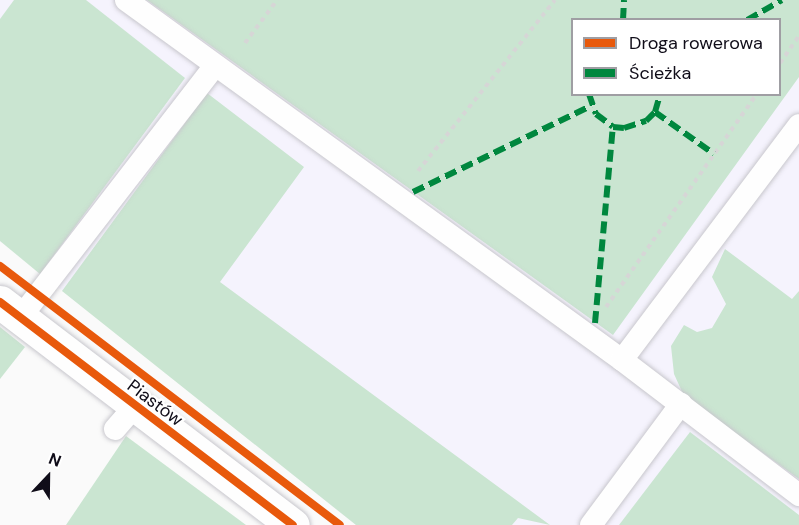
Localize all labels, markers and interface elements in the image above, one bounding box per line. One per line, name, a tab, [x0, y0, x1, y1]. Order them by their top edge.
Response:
legend	[571, 18, 781, 96]
text: Droga rowerowa	[629, 31, 763, 55]
text: Ścieżka	[629, 61, 691, 85]
street label: Piastów	[123, 375, 187, 431]
north arrow	[18, 447, 78, 507]
text: N	[46, 448, 64, 472]

